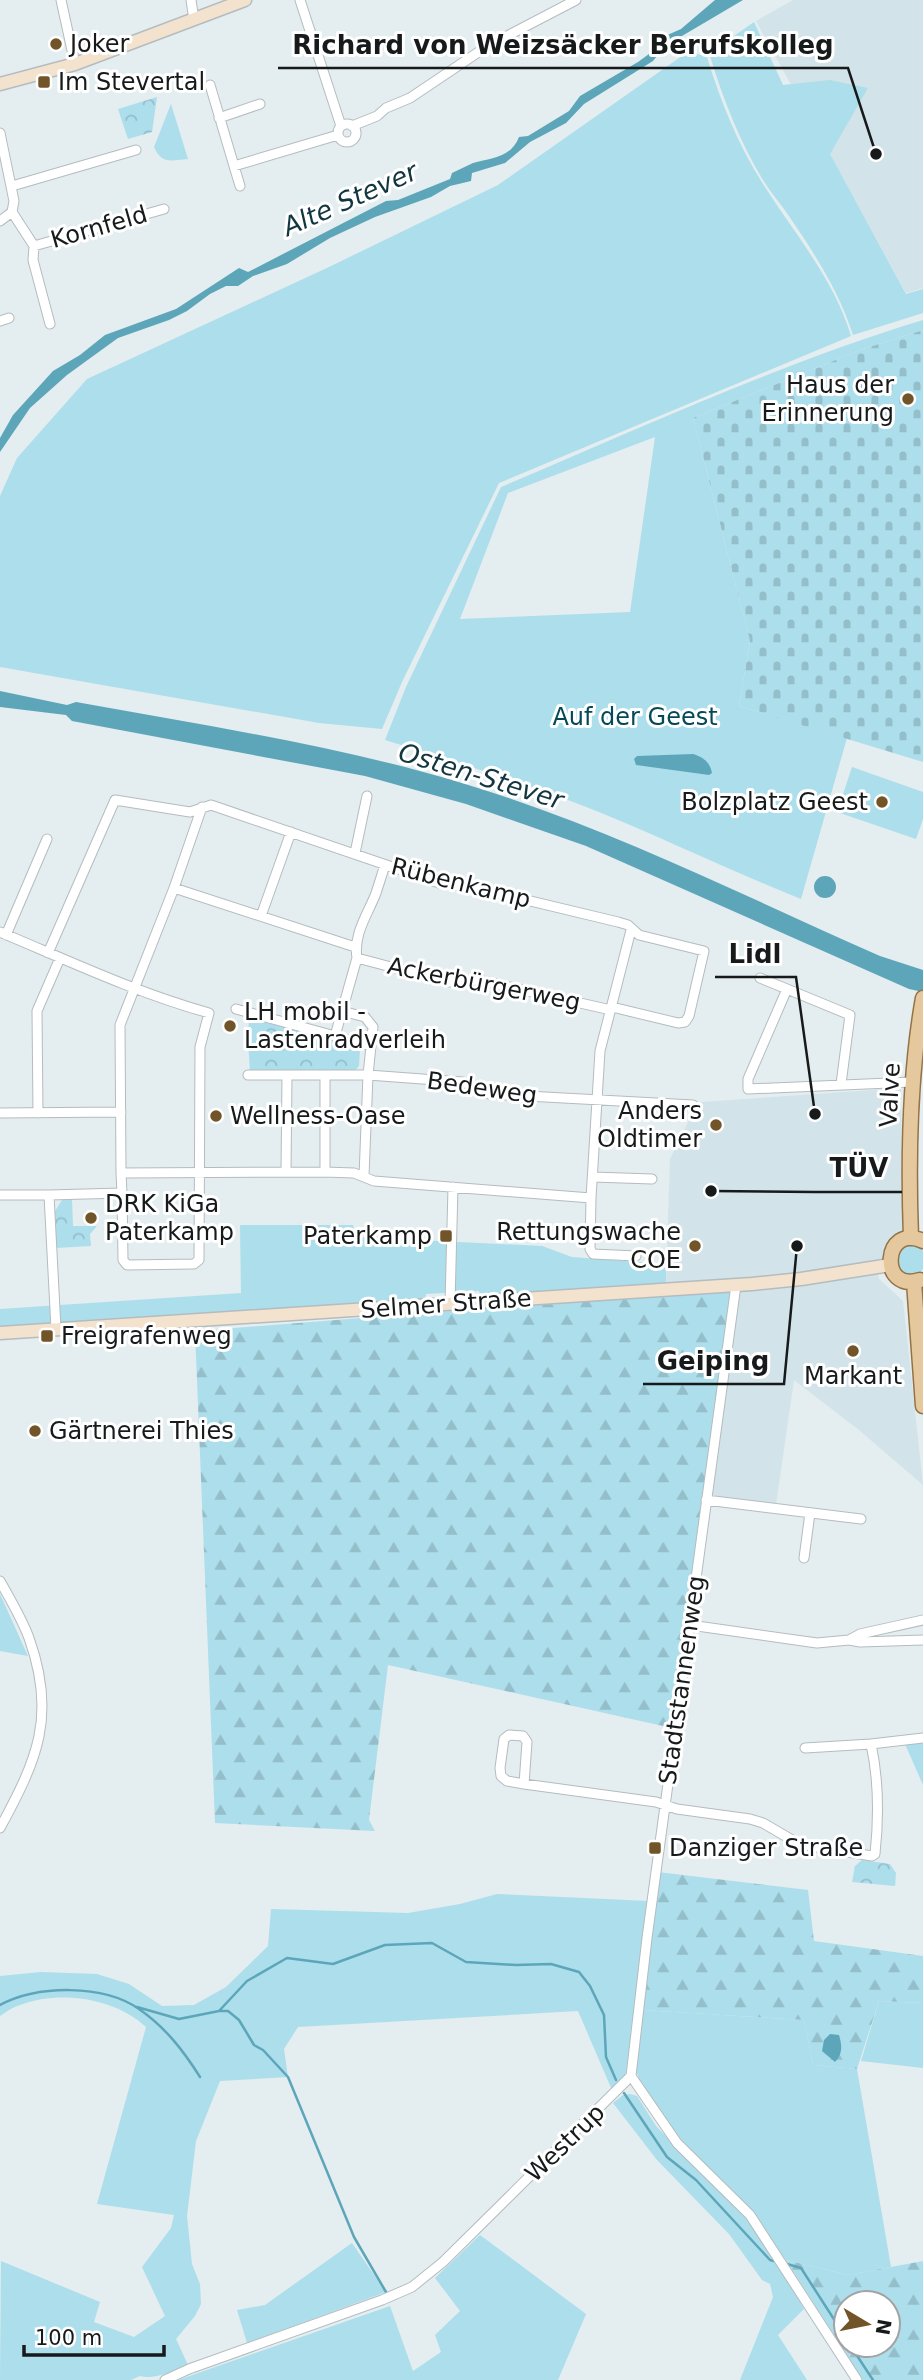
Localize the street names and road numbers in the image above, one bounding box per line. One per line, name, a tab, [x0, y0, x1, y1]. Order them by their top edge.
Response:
street label: Kornfeld	[48, 200, 150, 254]
street label: Rübenkamp	[388, 852, 534, 914]
street label: Ackerbürgerweg	[385, 952, 583, 1016]
street label: Valve	[874, 1062, 906, 1128]
street label: Bedeweg	[425, 1066, 539, 1110]
street label: Selmer Straße	[360, 1284, 532, 1324]
street label: Stadtstannenweg	[653, 1574, 711, 1786]
street label: Westrup	[520, 2098, 610, 2188]

